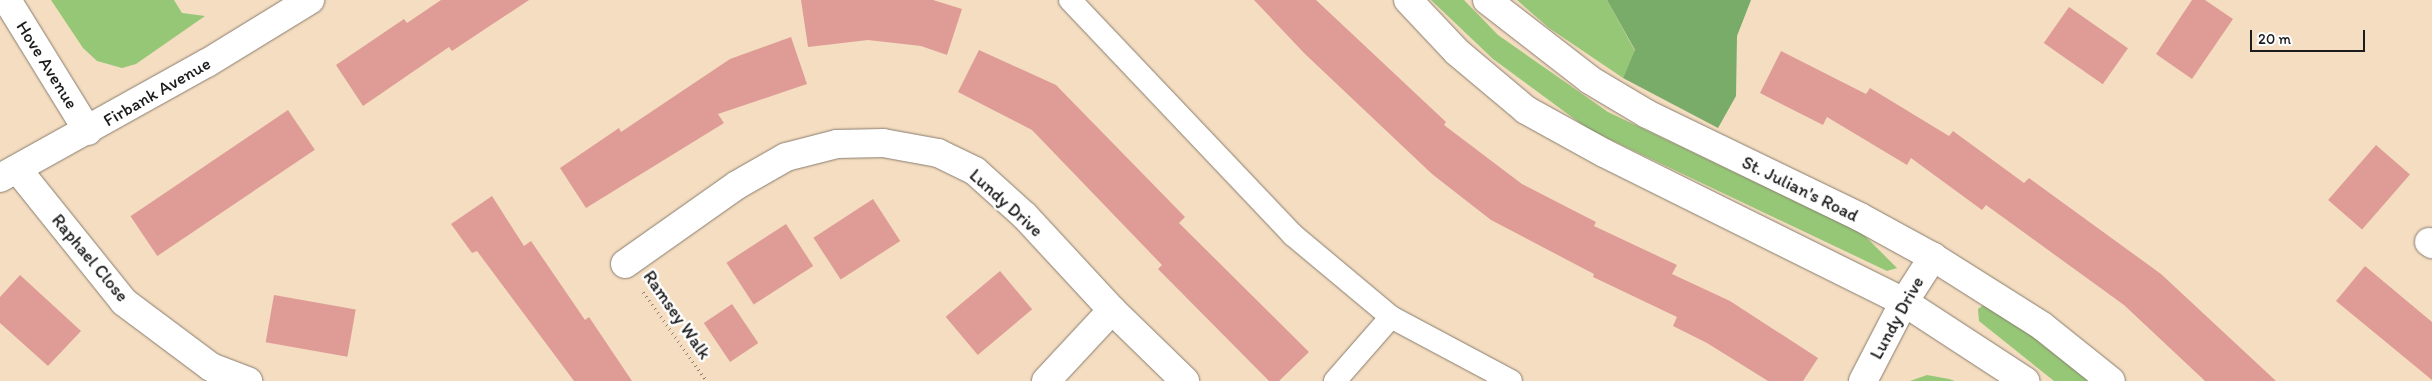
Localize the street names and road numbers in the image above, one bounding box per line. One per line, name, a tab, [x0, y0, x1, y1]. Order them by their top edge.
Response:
street label: Hove Avenue	[12, 17, 82, 113]
street label: Firbank Avenue	[100, 53, 214, 131]
street label: St. Julian's Road	[1738, 151, 1862, 227]
street label: Lundy Drive	[965, 164, 1047, 242]
street label: Raphael Close	[47, 210, 133, 306]
street label: Ramsey Walk	[639, 267, 715, 363]
street label: Lundy Drive	[1865, 273, 1929, 363]

